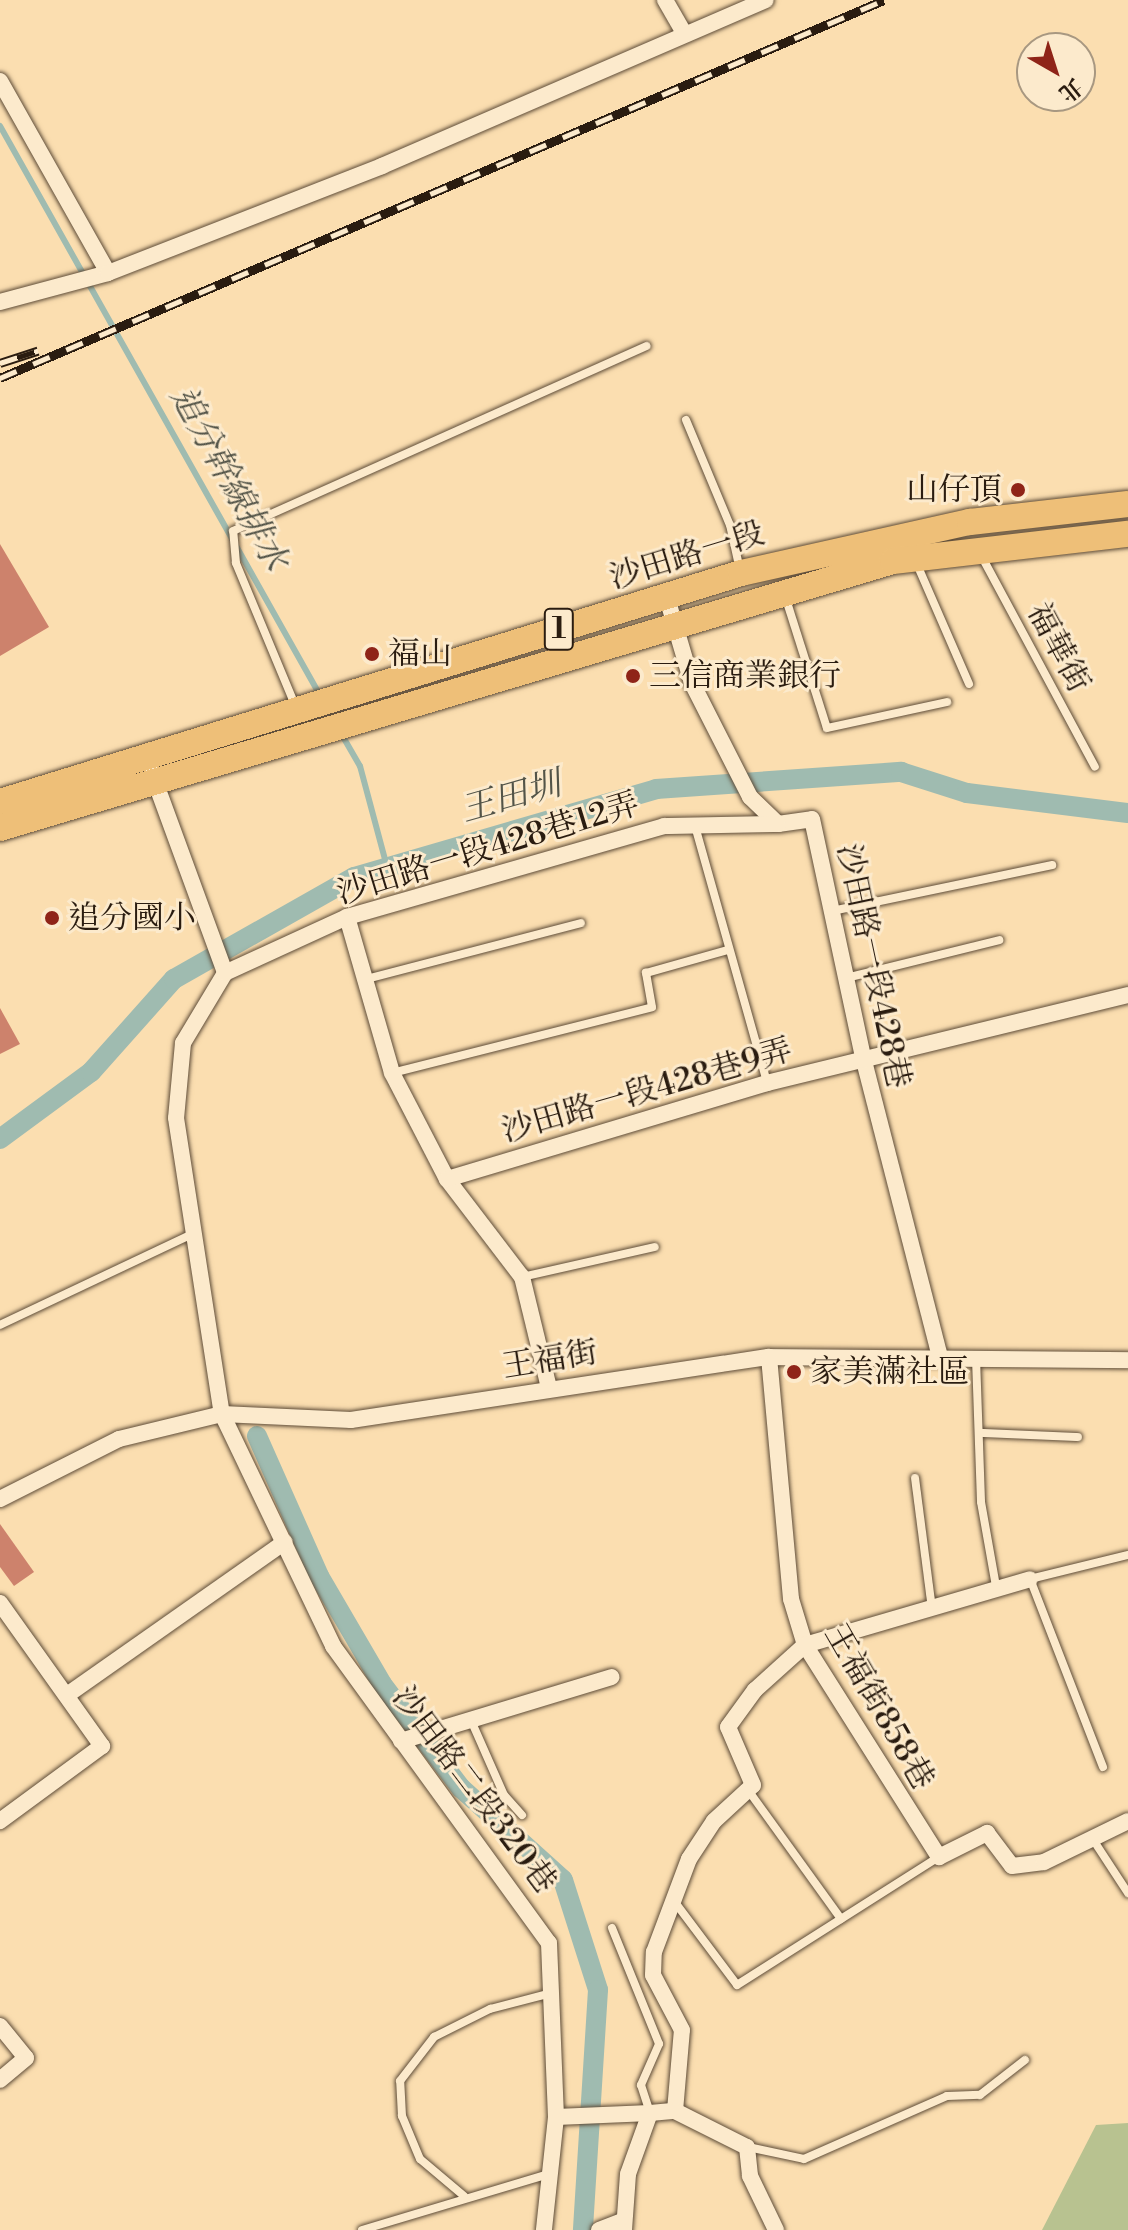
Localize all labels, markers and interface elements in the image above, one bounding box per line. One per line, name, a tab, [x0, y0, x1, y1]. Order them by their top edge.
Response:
north arrow	[1016, 32, 1096, 112]
text: 北	[1053, 72, 1087, 107]
water label: 追分幹線排水	[161, 380, 295, 578]
place label: 山仔頂	[906, 471, 1002, 509]
marker: 山仔頂	[1009, 481, 1027, 499]
street label: 沙田路一段	[605, 514, 769, 598]
street label: 福華街	[1019, 597, 1097, 699]
road number: 1	[543, 603, 575, 655]
place label: 福山	[388, 635, 452, 673]
marker: 福山	[363, 645, 381, 663]
place label: 三信商業銀行	[649, 657, 841, 695]
marker: 三信商業銀行	[624, 667, 642, 685]
water label: 王田圳	[456, 764, 566, 832]
street label: 沙田路一段428巷12弄	[332, 785, 644, 913]
street label: 沙田路一段428巷	[828, 840, 918, 1092]
place label: 追分國小	[68, 899, 196, 937]
marker: 追分國小	[43, 909, 61, 927]
street label: 沙田路一段428巷9弄	[497, 1031, 797, 1151]
street label: 王福街	[500, 1334, 600, 1386]
place label: 家美滿社區	[810, 1353, 970, 1391]
marker: 家美滿社區	[785, 1363, 803, 1381]
street label: 王福街858巷	[816, 1617, 942, 1797]
street label: 沙田路二段320巷	[384, 1679, 564, 1901]

